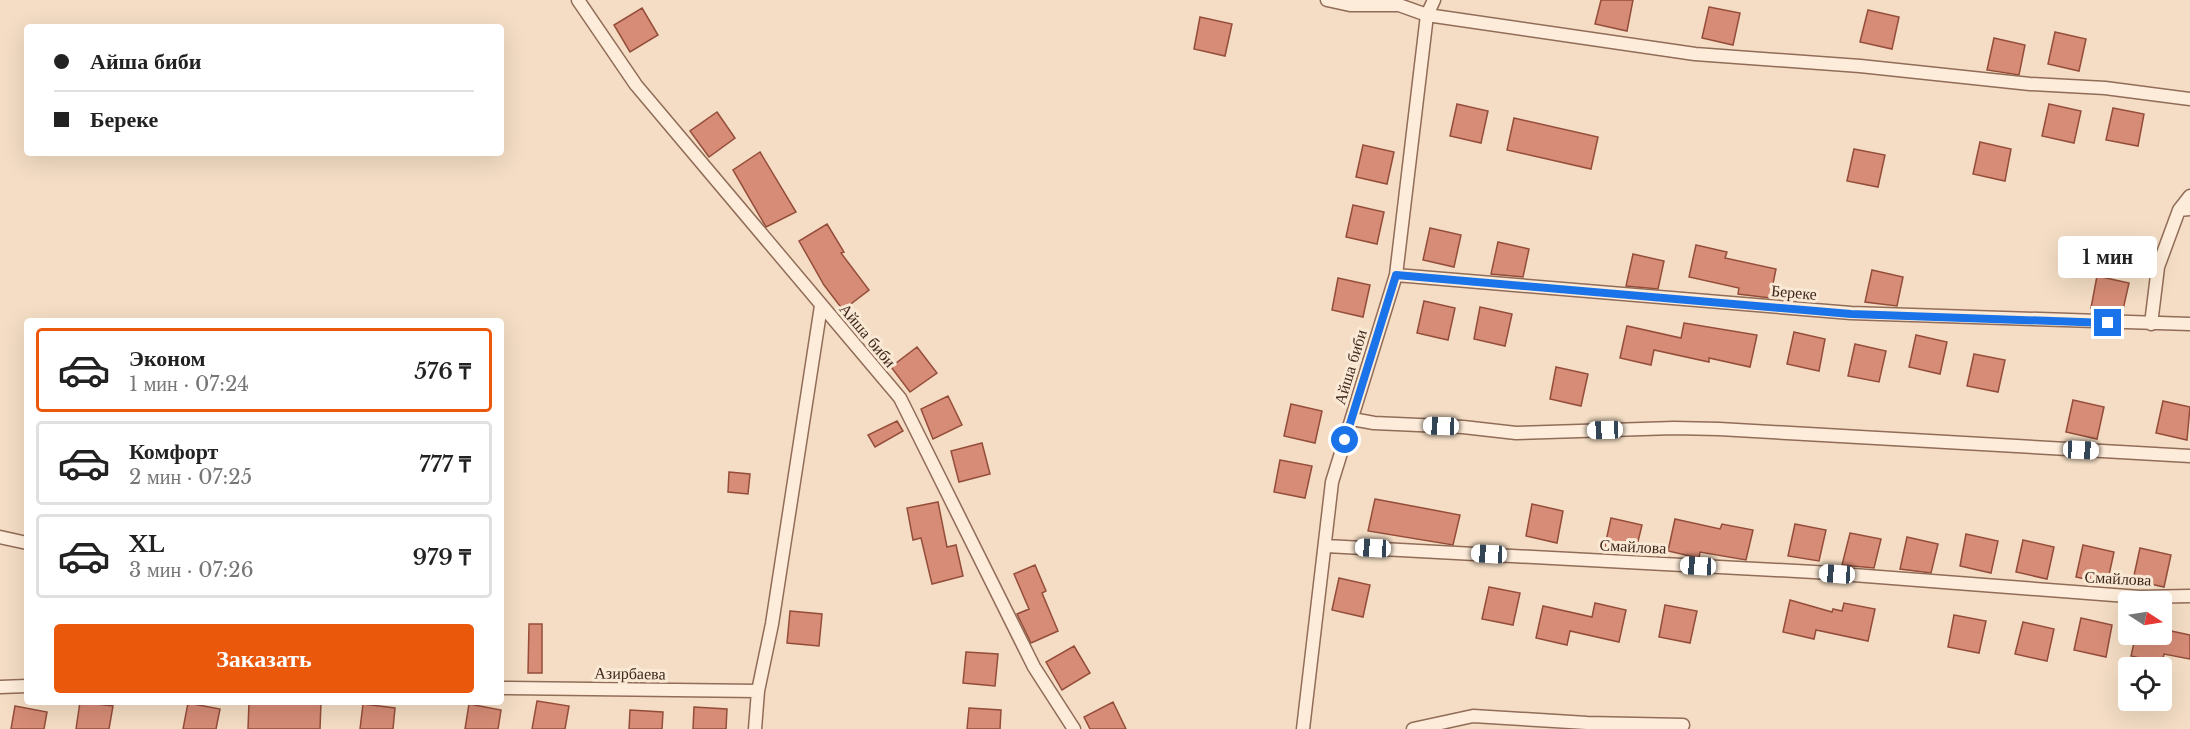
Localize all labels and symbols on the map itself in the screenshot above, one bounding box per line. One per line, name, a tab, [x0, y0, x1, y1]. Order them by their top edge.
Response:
callout: 1 мин	[2058, 236, 2158, 278]
street label: Береке	[1770, 280, 1818, 304]
street label: Айша биби	[835, 299, 901, 371]
route end	[2094, 309, 2121, 336]
street label: Айша биби	[1329, 327, 1371, 407]
car	[1423, 416, 1459, 436]
car	[1587, 420, 1623, 440]
route start	[1331, 426, 1358, 453]
car	[2063, 440, 2099, 460]
street label: Смайлова	[1599, 534, 1667, 558]
car	[1355, 538, 1391, 558]
car	[1471, 544, 1507, 564]
car	[1680, 556, 1716, 576]
car	[1818, 564, 1856, 584]
street label: Смайлова	[2084, 566, 2152, 590]
north arrow	[2118, 591, 2172, 645]
street label: Азирбаева	[594, 662, 666, 684]

